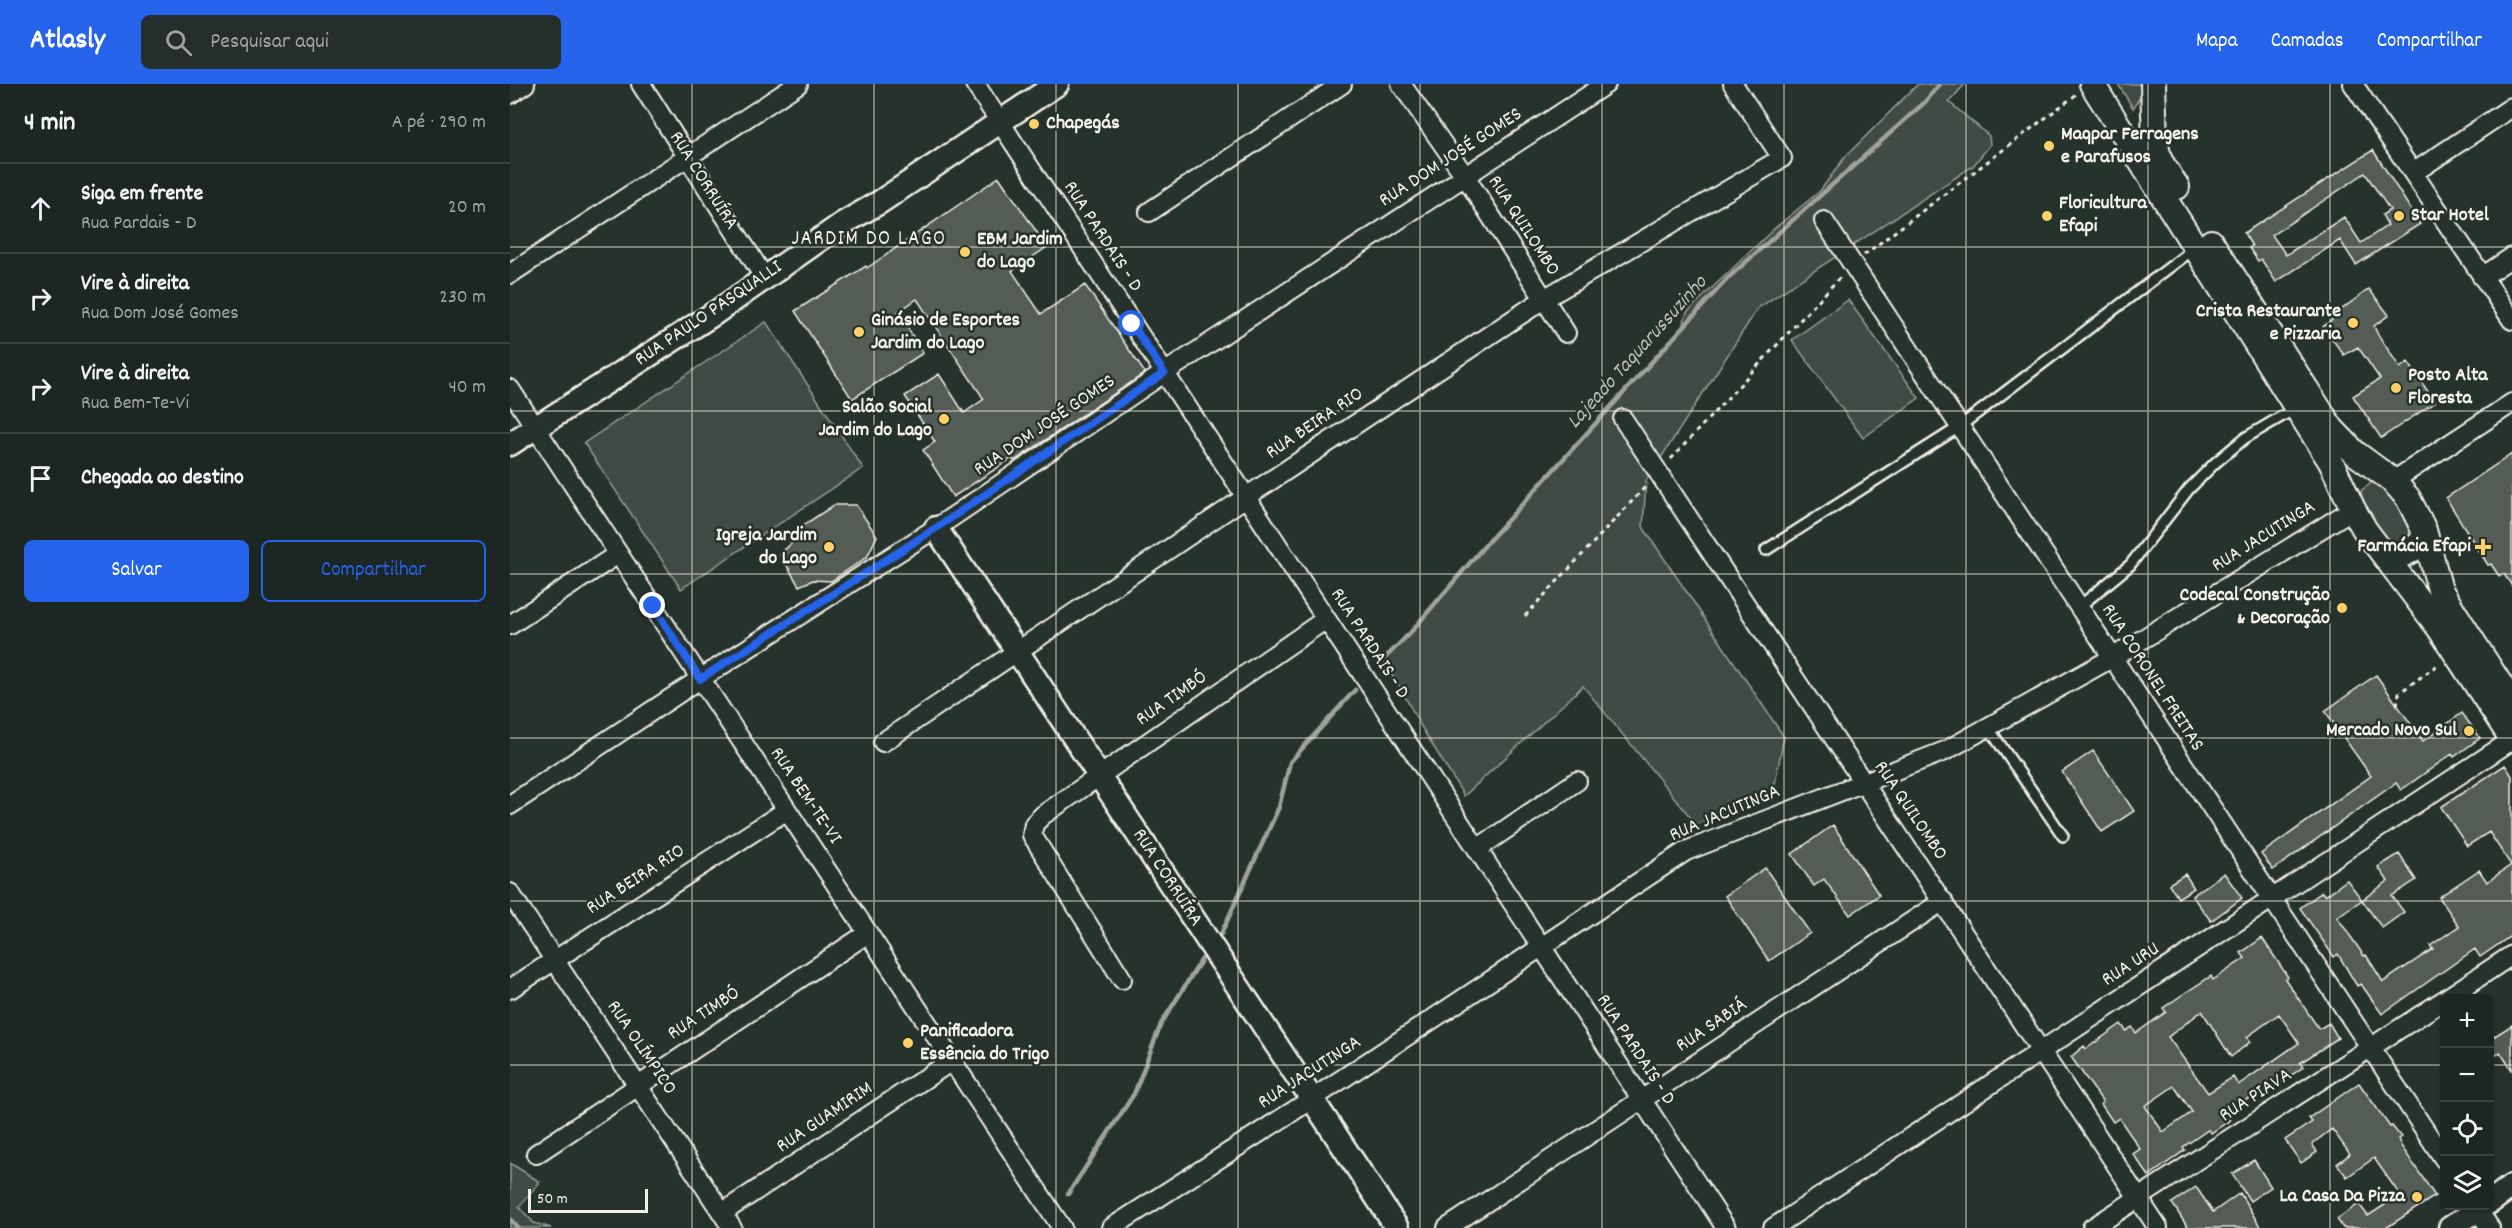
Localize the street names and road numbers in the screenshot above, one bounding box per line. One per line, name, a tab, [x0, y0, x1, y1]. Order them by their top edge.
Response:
street label: RUA DOM JOSÉ GOMES	[1374, 101, 1528, 215]
street label: RUA CORRUÍRA	[662, 126, 744, 236]
street label: RUA QUILOMBO	[1480, 170, 1566, 282]
street label: RUA PARDAIS - D	[1056, 176, 1148, 298]
street label: RUA PAULO PASQUALLI	[630, 254, 788, 374]
street label: RUA DOM JOSÉ GOMES	[969, 368, 1121, 484]
street label: RUA BEIRA RIO	[1261, 381, 1369, 467]
street label: RUA JACUTINGA	[2207, 494, 2321, 580]
street label: RUA PARDAIS - D	[1323, 583, 1415, 705]
street label: RUA CORONEL FREITAS	[2094, 599, 2210, 757]
street label: RUA TIMBÓ	[1131, 664, 1213, 734]
street label: RUA BEM-TE-VI	[762, 742, 848, 850]
street label: RUA QUILOMBO	[1866, 756, 1954, 866]
street label: RUA JACUTINGA	[1665, 778, 1785, 850]
street label: RUA CORRUÍRA	[1125, 824, 1209, 932]
street label: RUA BEIRA RIO	[581, 838, 691, 922]
street label: RUA URU	[2097, 936, 2165, 994]
street label: RUA TIMBÓ	[662, 980, 746, 1048]
street label: RUA PARDAIS - D	[1589, 989, 1681, 1111]
street label: RUA SABIÁ	[1671, 992, 1753, 1060]
street label: RUA OLÍMPICO	[599, 995, 683, 1101]
street label: RUA JACUTINGA	[1253, 1029, 1367, 1117]
street label: RUA PIAVA	[2214, 1062, 2298, 1130]
street label: RUA GUAMIRIM	[771, 1075, 879, 1161]

